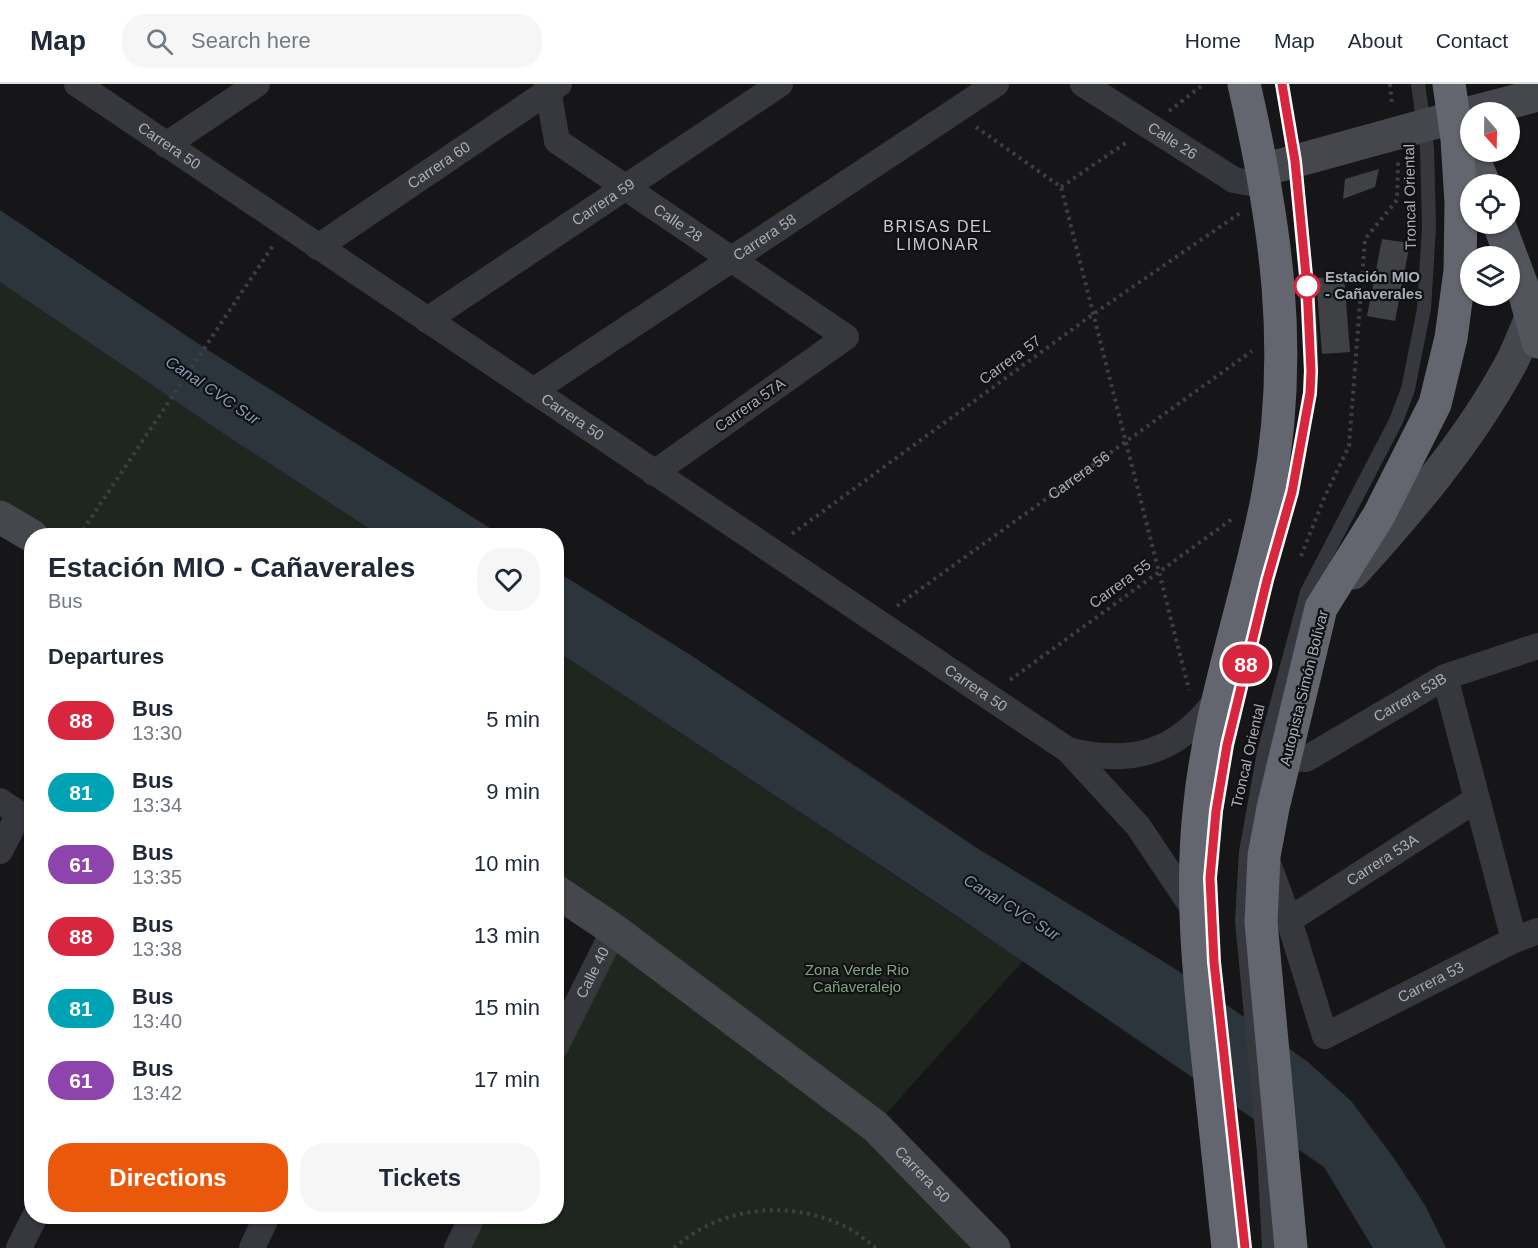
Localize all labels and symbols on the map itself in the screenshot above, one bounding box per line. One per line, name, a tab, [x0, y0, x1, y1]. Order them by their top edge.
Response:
north arrow	[1460, 102, 1520, 162]
street label: Carrera 50	[135, 118, 204, 173]
street label: Calle 26	[1145, 119, 1201, 162]
street label: Carrera 60	[404, 138, 473, 192]
street label: Troncal Oriental	[1400, 144, 1419, 250]
street label: Carrera 59	[568, 175, 638, 229]
street label: Calle 28	[651, 200, 706, 245]
street label: Carrera 58	[730, 210, 799, 264]
district label: BRISAS DEL LIMONAR	[883, 218, 993, 253]
place label: Estación MIO - Cañaverales	[1325, 268, 1423, 302]
marker: Estación MIO - Cañaverales	[1294, 273, 1320, 299]
street label: Carrera 57	[976, 332, 1044, 388]
water label: Canal CVC Sur	[163, 353, 263, 428]
street label: Carrera 57A	[711, 374, 788, 435]
street label: Carrera 50	[538, 390, 607, 444]
street label: Carrera 56	[1045, 447, 1113, 503]
street label: Carrera 55	[1086, 556, 1154, 612]
street label: Autopista Simón Bolívar	[1276, 608, 1331, 768]
line badge: 88	[1219, 644, 1273, 684]
street label: Carrera 50	[942, 661, 1011, 715]
street label: Carrera 53B	[1370, 669, 1449, 725]
street label: Troncal Oriental	[1227, 702, 1268, 810]
street label: Carrera 53A	[1343, 830, 1421, 889]
water label: Canal CVC Sur	[961, 871, 1063, 944]
street label: Calle 40	[572, 944, 612, 1001]
street label: Carrera 53	[1395, 958, 1466, 1006]
park label: Zona Verde Rio Cañaveralejo	[805, 961, 909, 995]
street label: Carrera 50	[892, 1143, 954, 1206]

